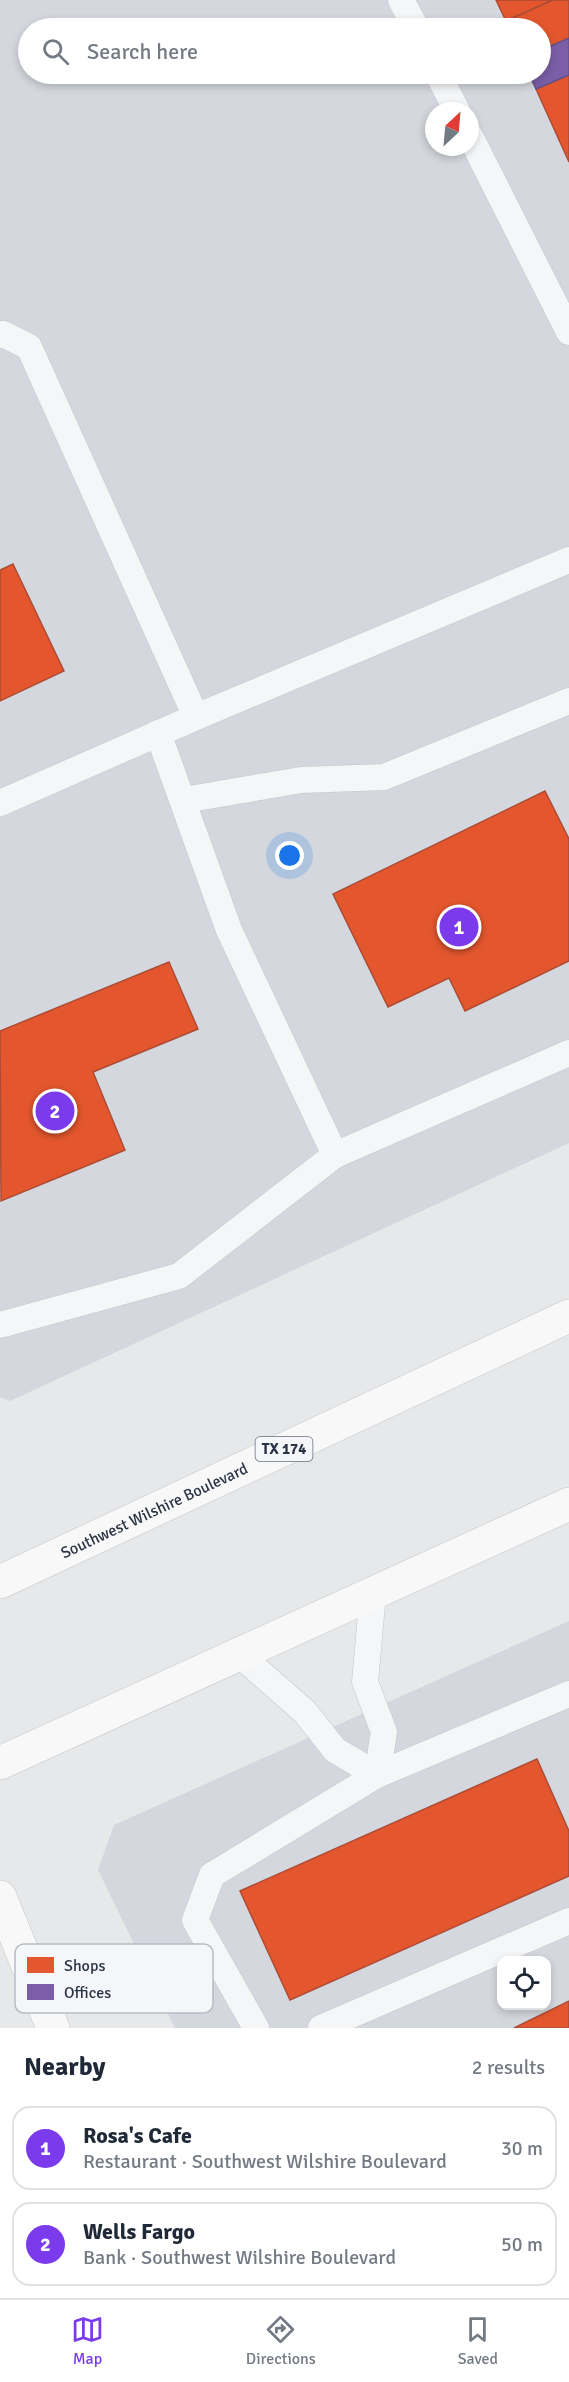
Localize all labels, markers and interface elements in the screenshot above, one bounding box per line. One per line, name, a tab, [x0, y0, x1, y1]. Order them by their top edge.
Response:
search box	[18, 18, 551, 84]
icon: search	[39, 35, 72, 68]
text: Search here	[87, 38, 198, 65]
north arrow	[425, 102, 479, 156]
your location	[275, 841, 304, 870]
pin: 1	[440, 904, 478, 950]
pin: 2	[36, 1088, 74, 1134]
road number: TX 174	[256, 1437, 312, 1461]
street label: Southwest Wilshire Boulevard	[58, 1459, 251, 1563]
legend	[15, 1944, 213, 2013]
text: Shops	[64, 1956, 105, 1976]
map controls	[497, 1956, 551, 2010]
button: locate	[497, 1956, 551, 2010]
text: Offices	[64, 1983, 111, 2003]
text: Nearby	[24, 2051, 105, 2083]
text: 2 results	[472, 2055, 545, 2080]
text: Rosa's Cafe	[83, 2122, 192, 2149]
text: 1	[40, 2136, 51, 2161]
text: 30 m	[501, 2136, 543, 2161]
text: Restaurant · Southwest Wilshire Boulevard	[83, 2149, 447, 2174]
text: Wells Fargo	[83, 2218, 195, 2245]
text: 2	[40, 2232, 51, 2257]
text: 50 m	[501, 2232, 543, 2257]
text: Bank · Southwest Wilshire Boulevard	[83, 2245, 396, 2270]
tab: Map	[71, 2313, 104, 2369]
tab: Directions	[246, 2313, 316, 2369]
tab: Saved	[458, 2313, 498, 2369]

